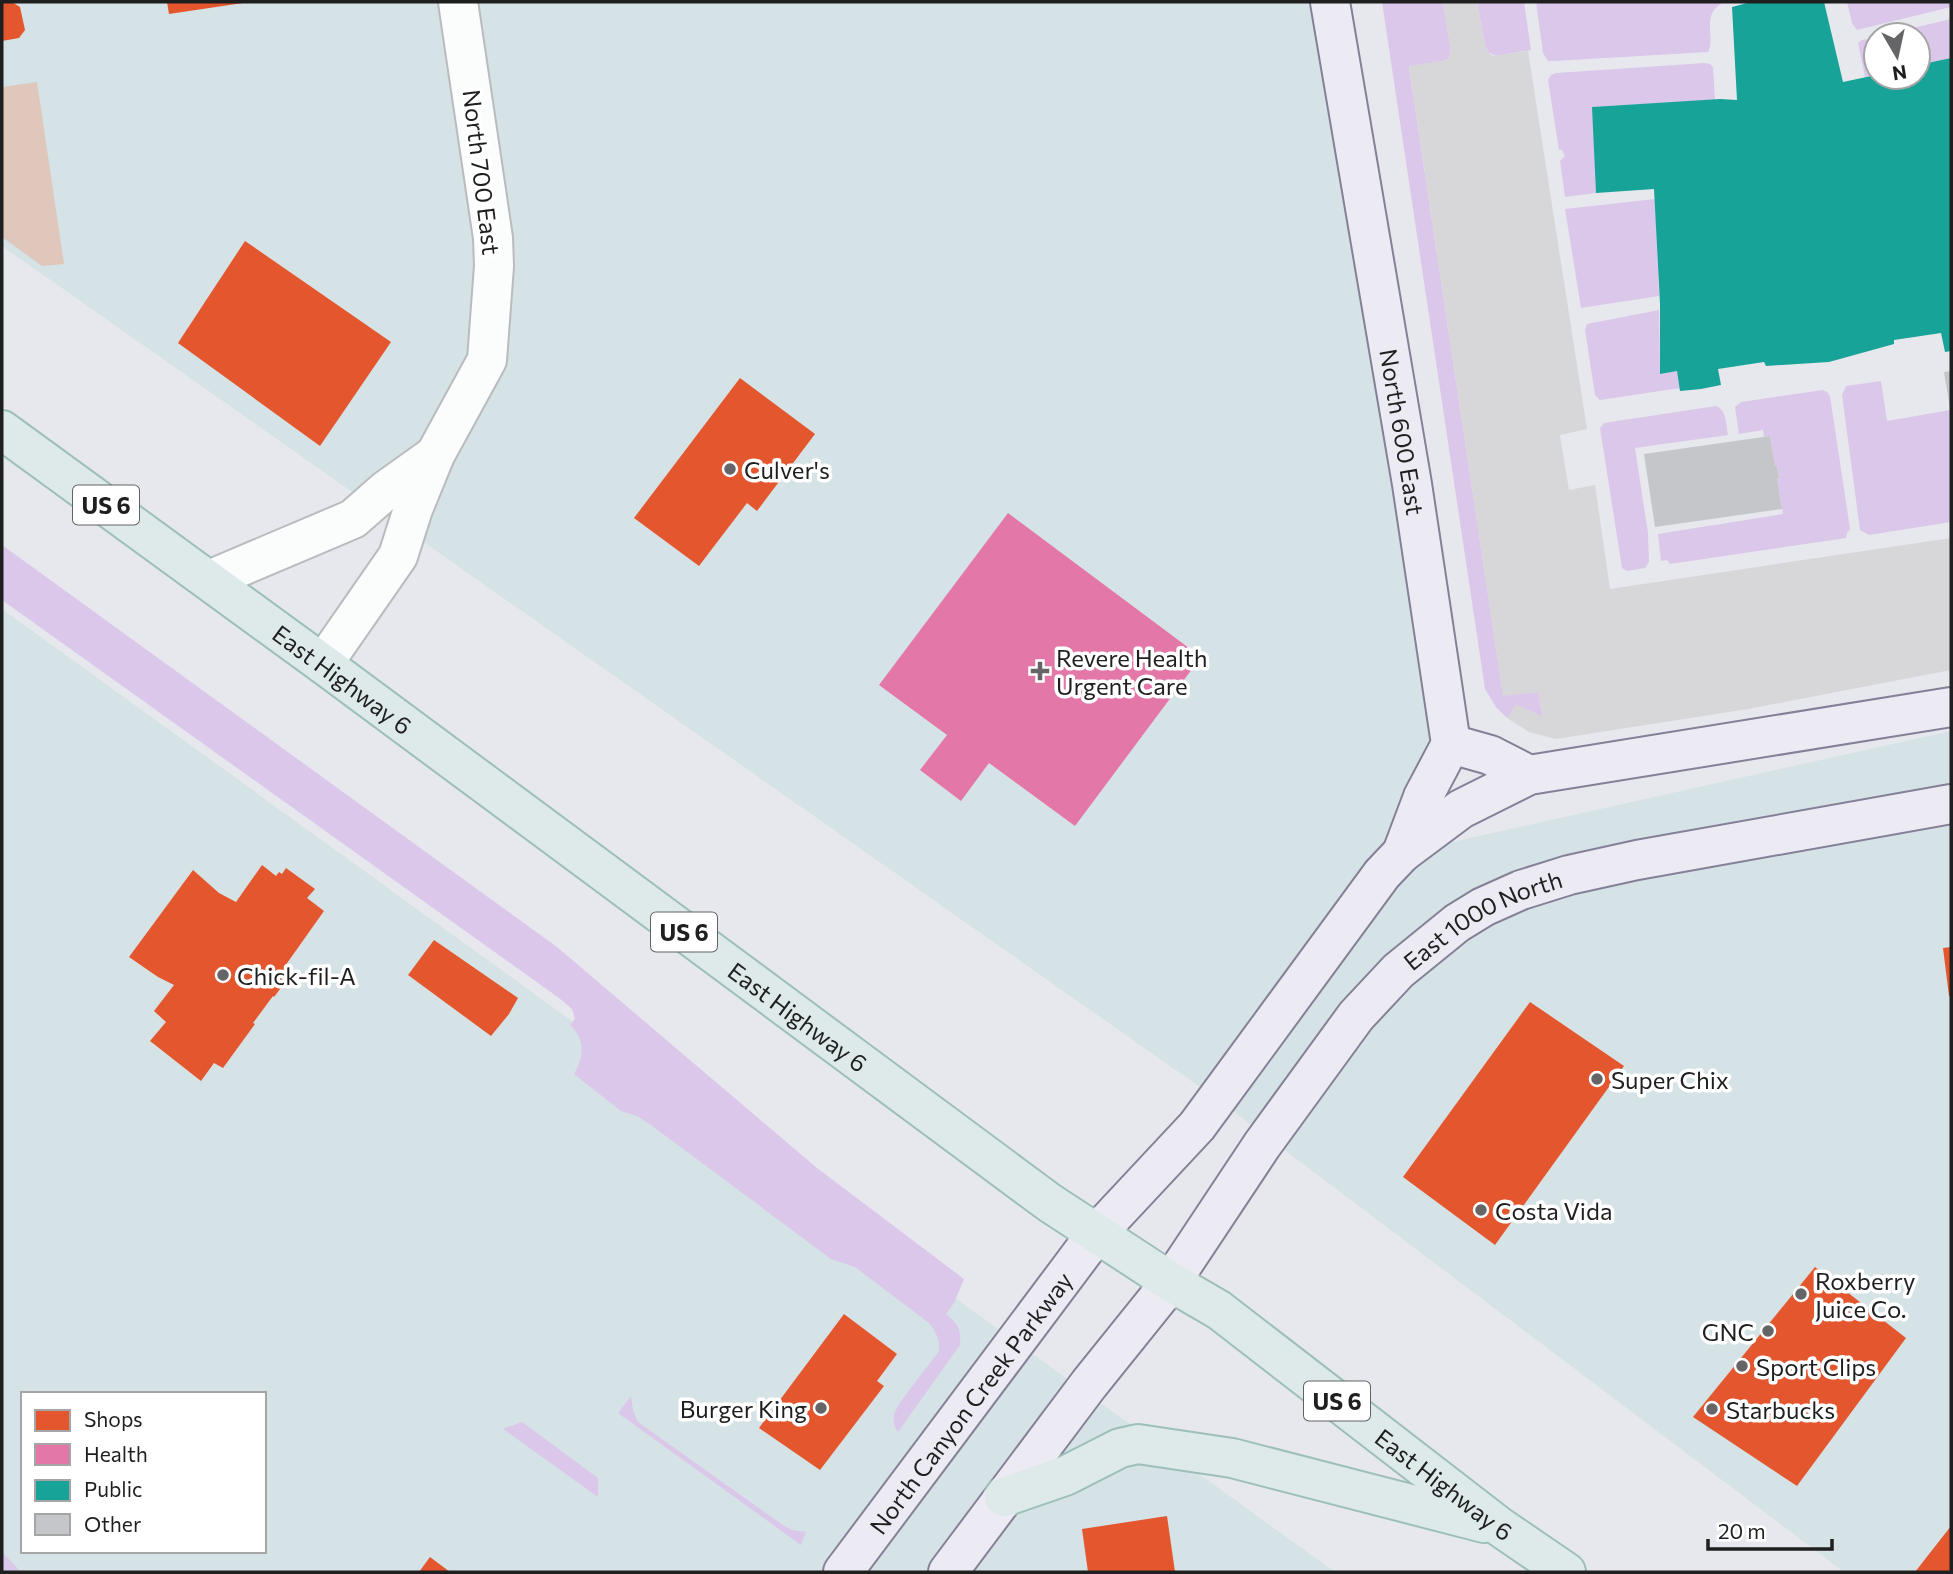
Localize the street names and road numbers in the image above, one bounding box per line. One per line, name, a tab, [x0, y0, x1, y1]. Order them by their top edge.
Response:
street label: North 700 East	[457, 88, 507, 256]
street label: North 600 East	[1375, 346, 1431, 517]
road number: US 6	[73, 485, 139, 524]
street label: East Highway 6	[268, 618, 418, 740]
street label: East 1000 North	[1397, 864, 1566, 976]
road number: US 6	[651, 912, 717, 951]
street label: East Highway 6	[723, 955, 874, 1077]
street label: North Canyon Creek Parkway	[863, 1266, 1078, 1539]
road number: US 6	[1304, 1382, 1370, 1420]
street label: East Highway 6	[1370, 1422, 1518, 1546]

